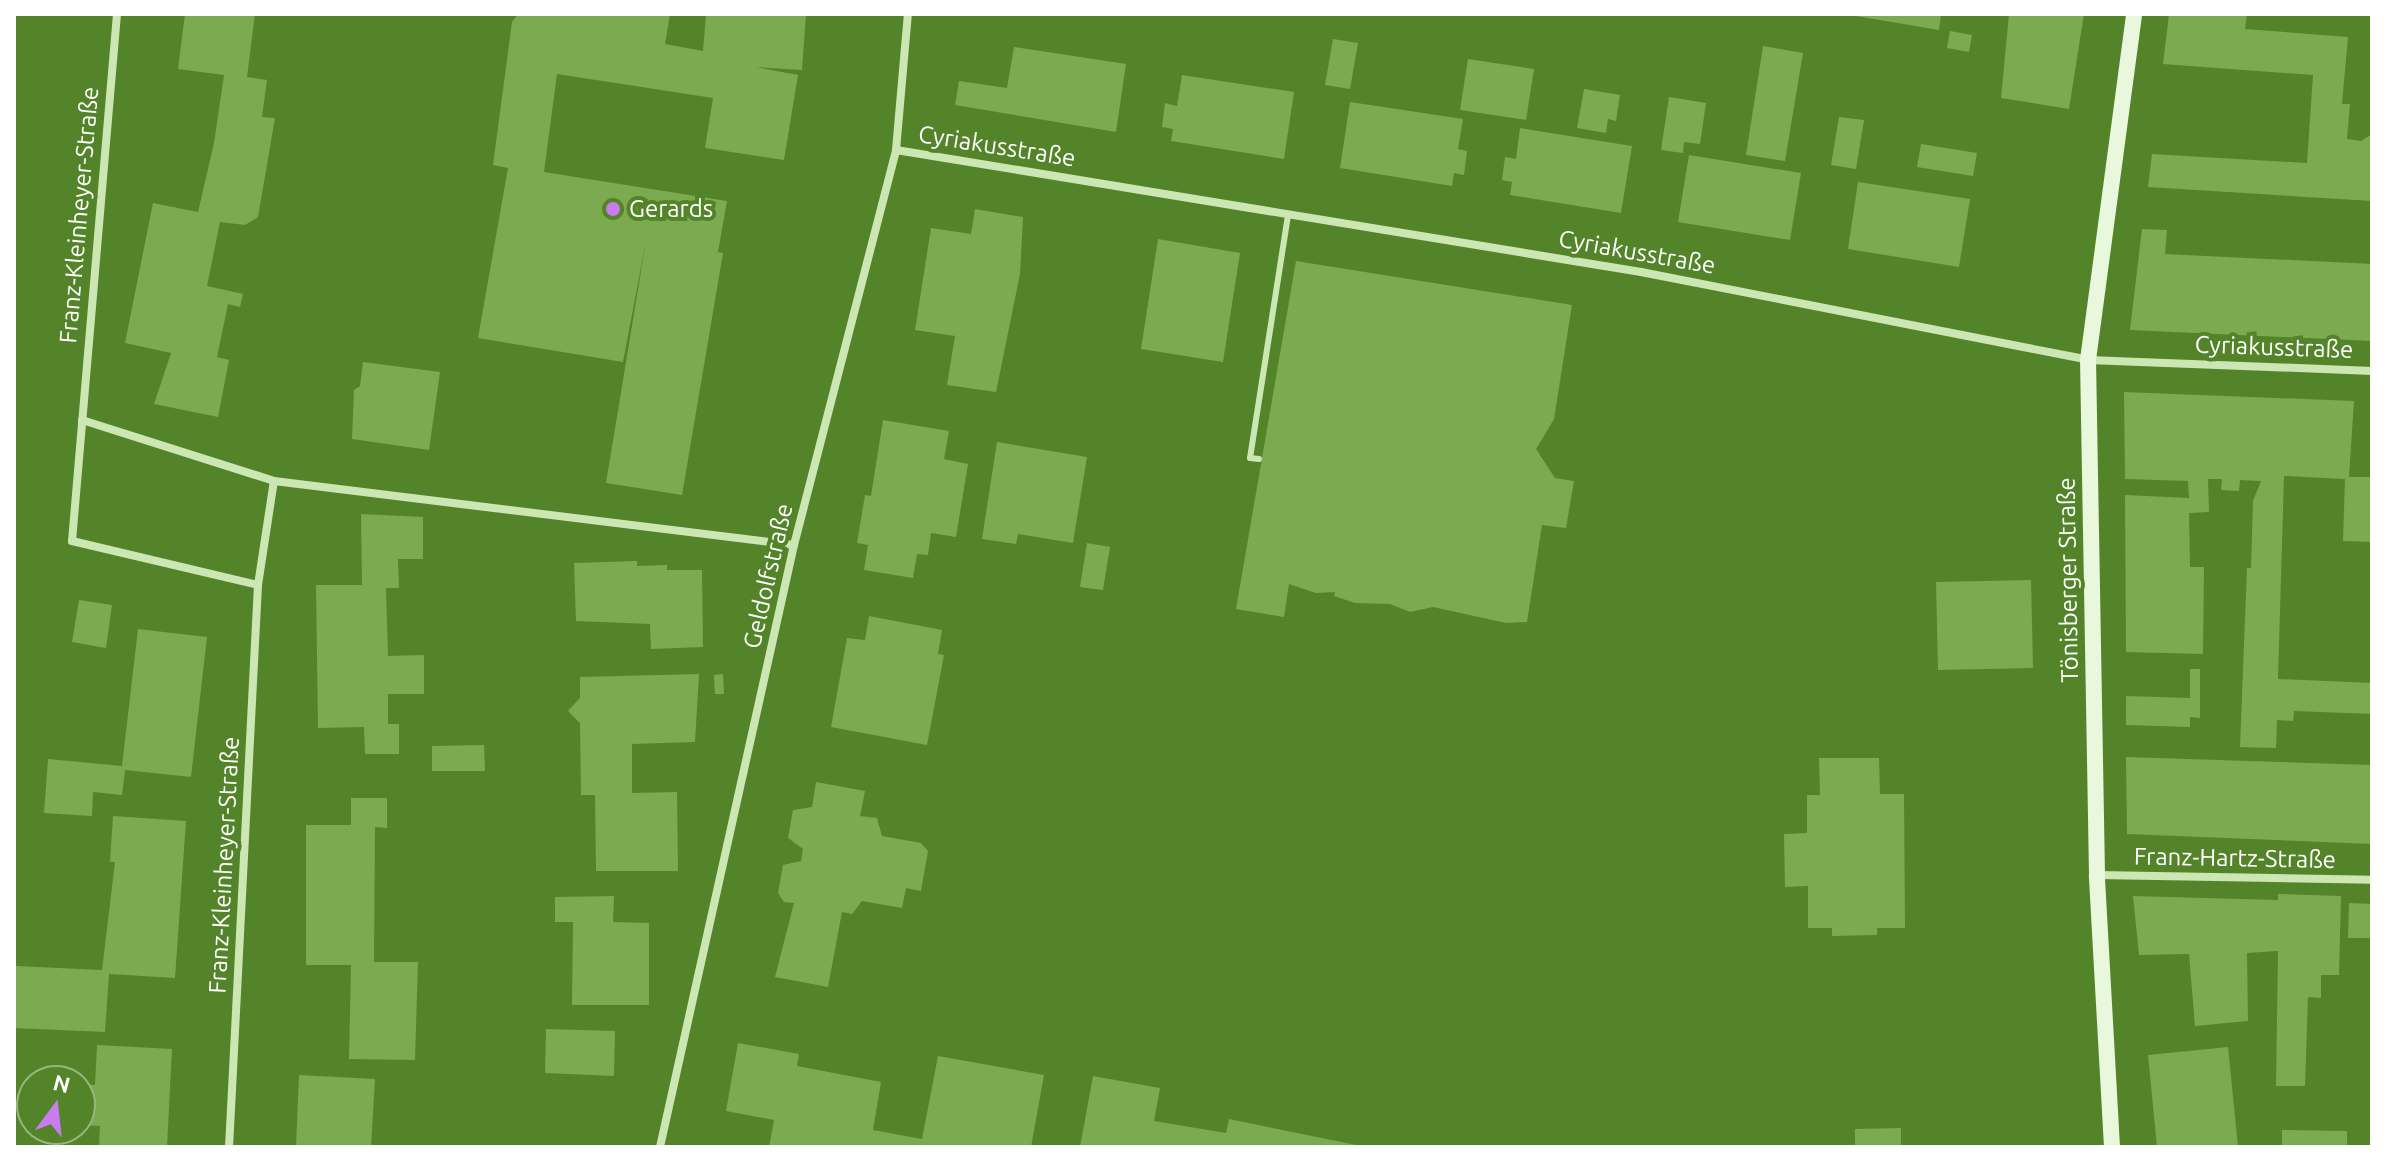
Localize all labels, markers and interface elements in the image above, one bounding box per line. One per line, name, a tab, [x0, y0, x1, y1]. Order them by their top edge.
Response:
street label: Franz-Kleinheyer-Straße	[53, 86, 105, 344]
street label: Cyriakusstraße	[916, 119, 1078, 173]
place label: Gerards	[629, 195, 713, 223]
marker: Gerards	[604, 200, 622, 218]
street label: Cyriakusstraße	[1556, 224, 1718, 280]
street label: Cyriakusstraße	[2194, 330, 2354, 364]
street label: Tönisberger Straße	[2052, 477, 2084, 683]
street label: Geldolfstraße	[737, 501, 799, 651]
street label: Franz-Kleinheyer-Straße	[203, 736, 245, 994]
street label: Franz-Hartz-Straße	[2134, 842, 2336, 874]
north arrow	[16, 1065, 96, 1145]
text: N	[51, 1069, 73, 1097]

